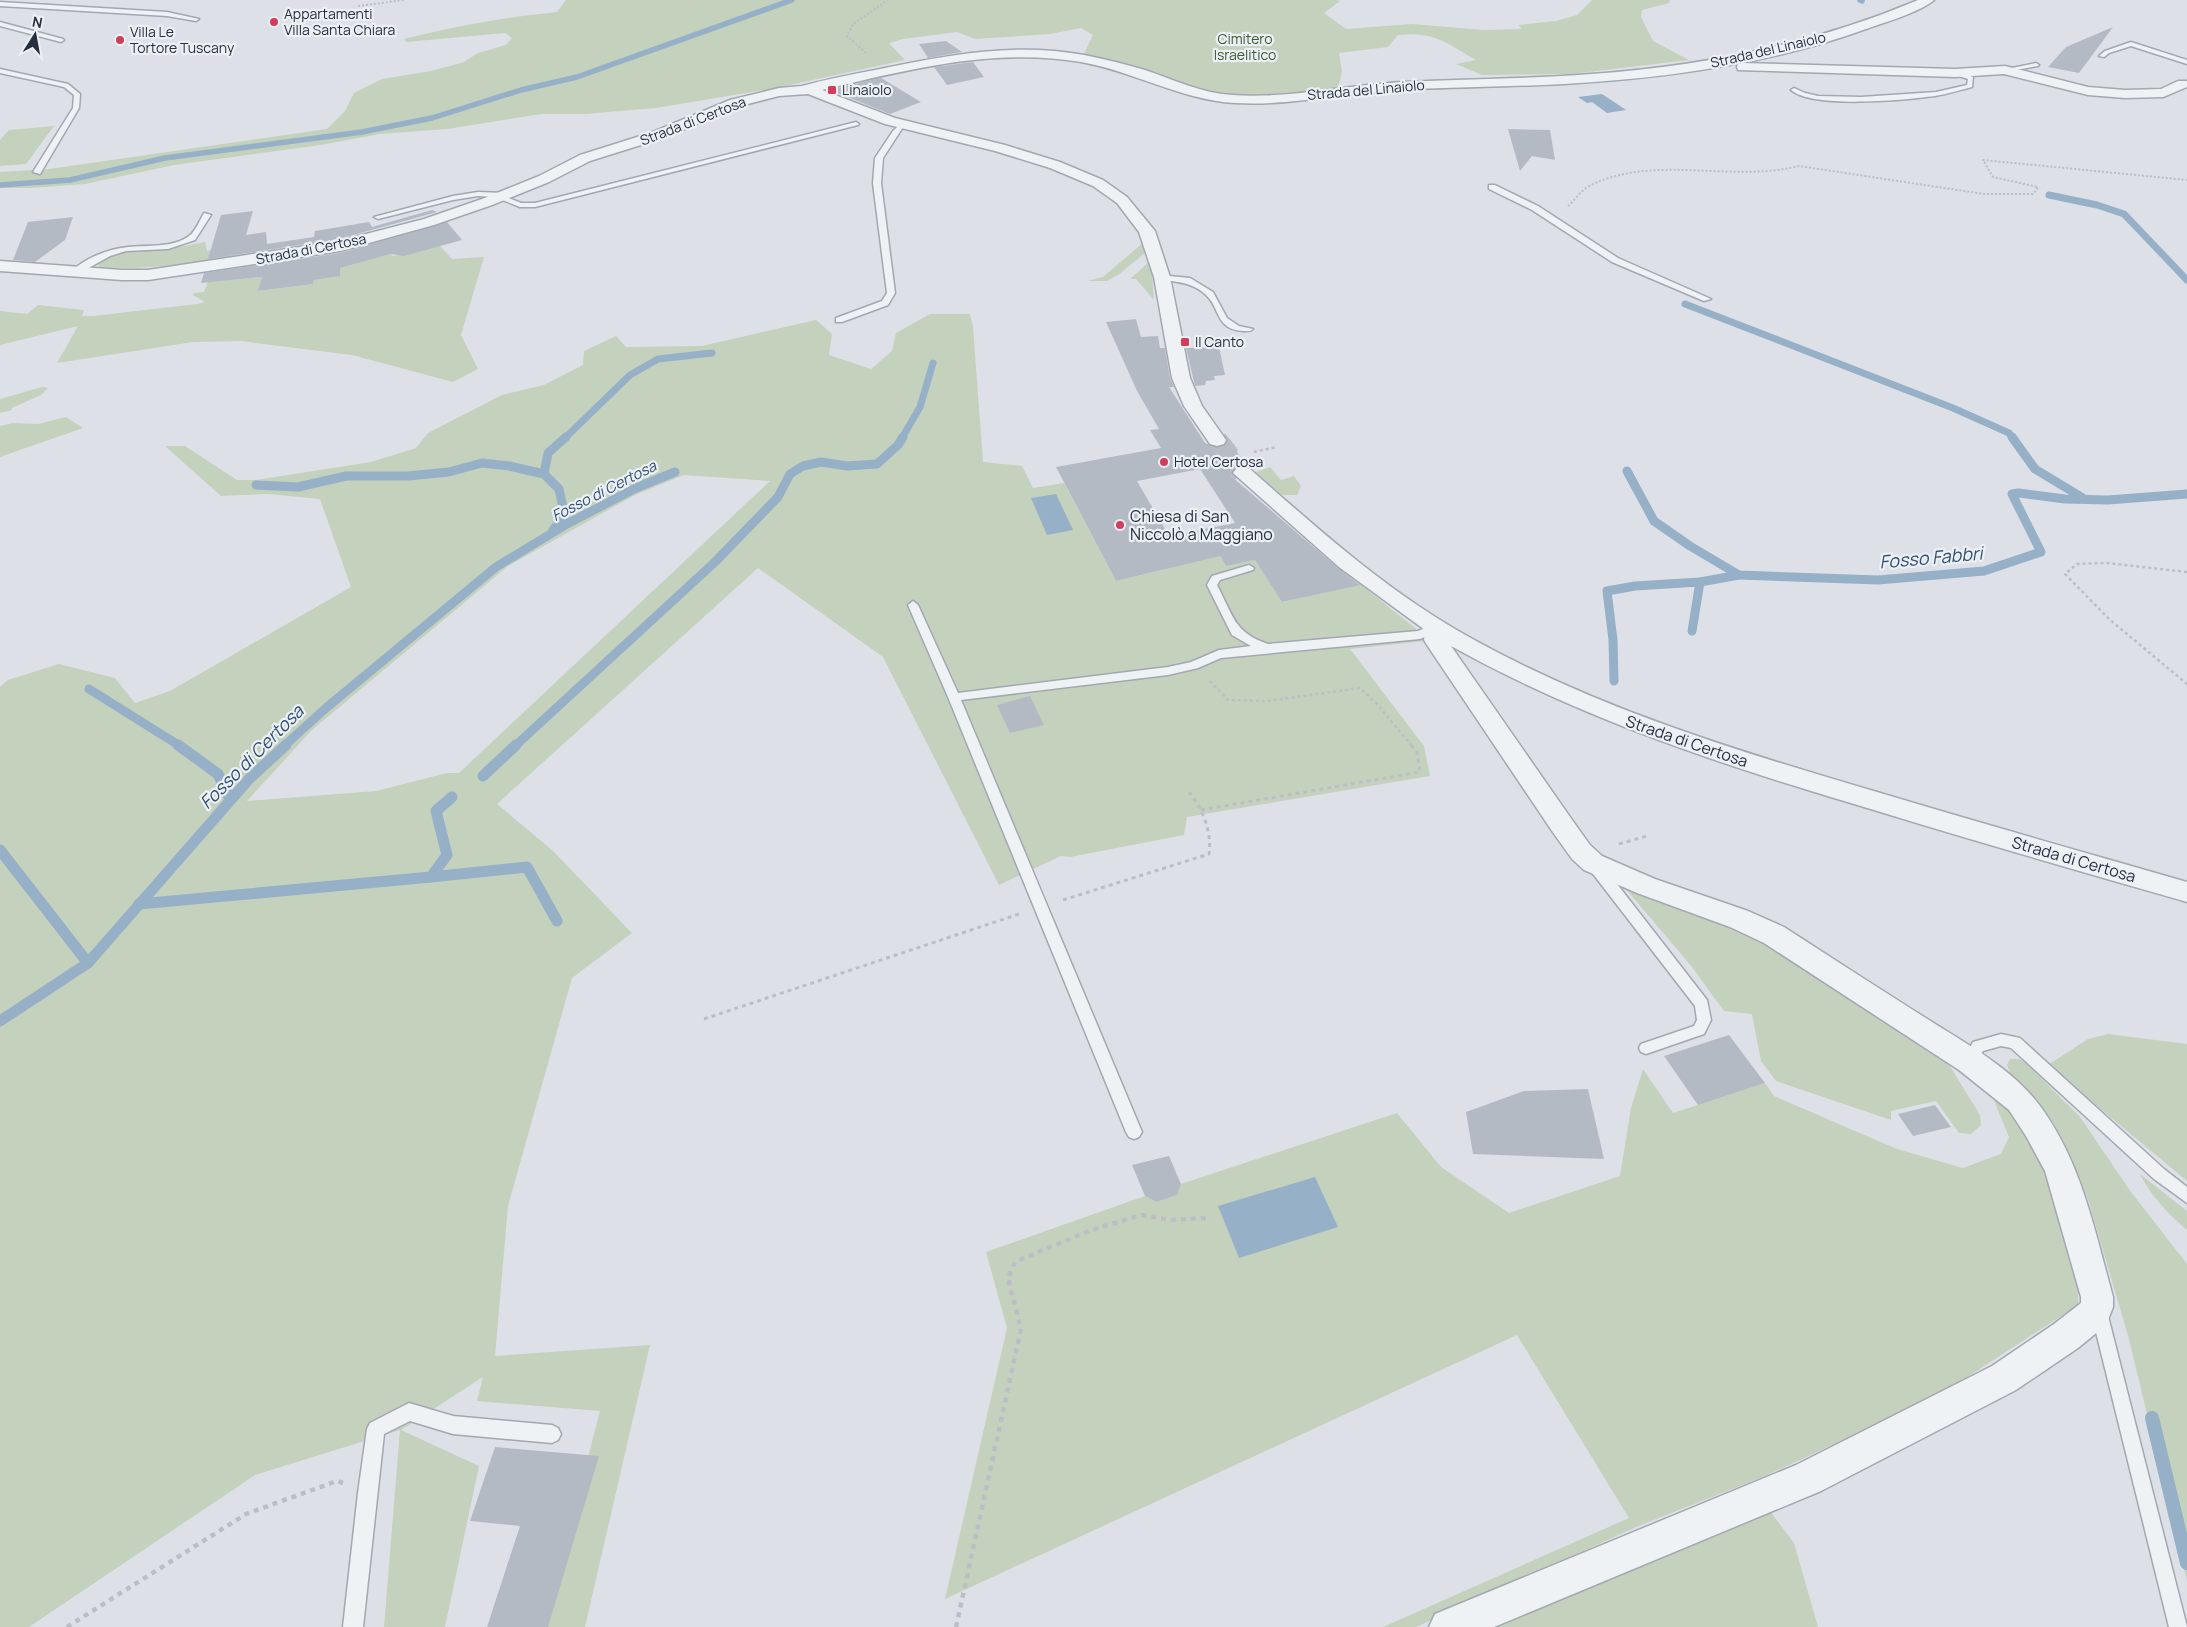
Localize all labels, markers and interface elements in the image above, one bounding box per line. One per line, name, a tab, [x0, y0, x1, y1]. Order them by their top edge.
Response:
place label: Appartamenti Villa Santa Chiara	[284, 4, 395, 39]
north arrow	[10, 10, 60, 60]
text: N	[31, 11, 44, 32]
marker: Appartamenti Villa Santa Chiara	[268, 16, 280, 28]
place label: Villa Le Tortore Tuscany	[130, 22, 235, 57]
street label: Strada del Linaiolo	[1708, 27, 1827, 72]
park label: Cimitero Israelitico	[1214, 29, 1276, 64]
marker: Villa Le Tortore Tuscany	[114, 34, 126, 46]
street label: Strada del Linaiolo	[1306, 75, 1425, 104]
place label: Linaiolo	[842, 80, 892, 99]
marker: Linaiolo	[826, 84, 838, 96]
street label: Strada di Certosa	[637, 92, 748, 149]
street label: Strada di Certosa	[254, 229, 368, 269]
place label: Il Canto	[1195, 332, 1244, 351]
marker: Il Canto	[1179, 336, 1191, 348]
place label: Hotel Certosa	[1174, 452, 1263, 471]
water label: Fosso di Certosa	[548, 455, 660, 526]
marker: Hotel Certosa	[1158, 456, 1170, 468]
place label: Chiesa di San Niccolò a Maggiano	[1130, 505, 1273, 545]
marker: Chiesa di San Niccolò a Maggiano	[1114, 519, 1126, 531]
water label: Fosso Fabbri	[1878, 540, 1986, 573]
water label: Fosso di Certosa	[194, 698, 309, 813]
street label: Strada di Certosa	[1623, 710, 1751, 772]
street label: Strada di Certosa	[2009, 831, 2139, 887]

